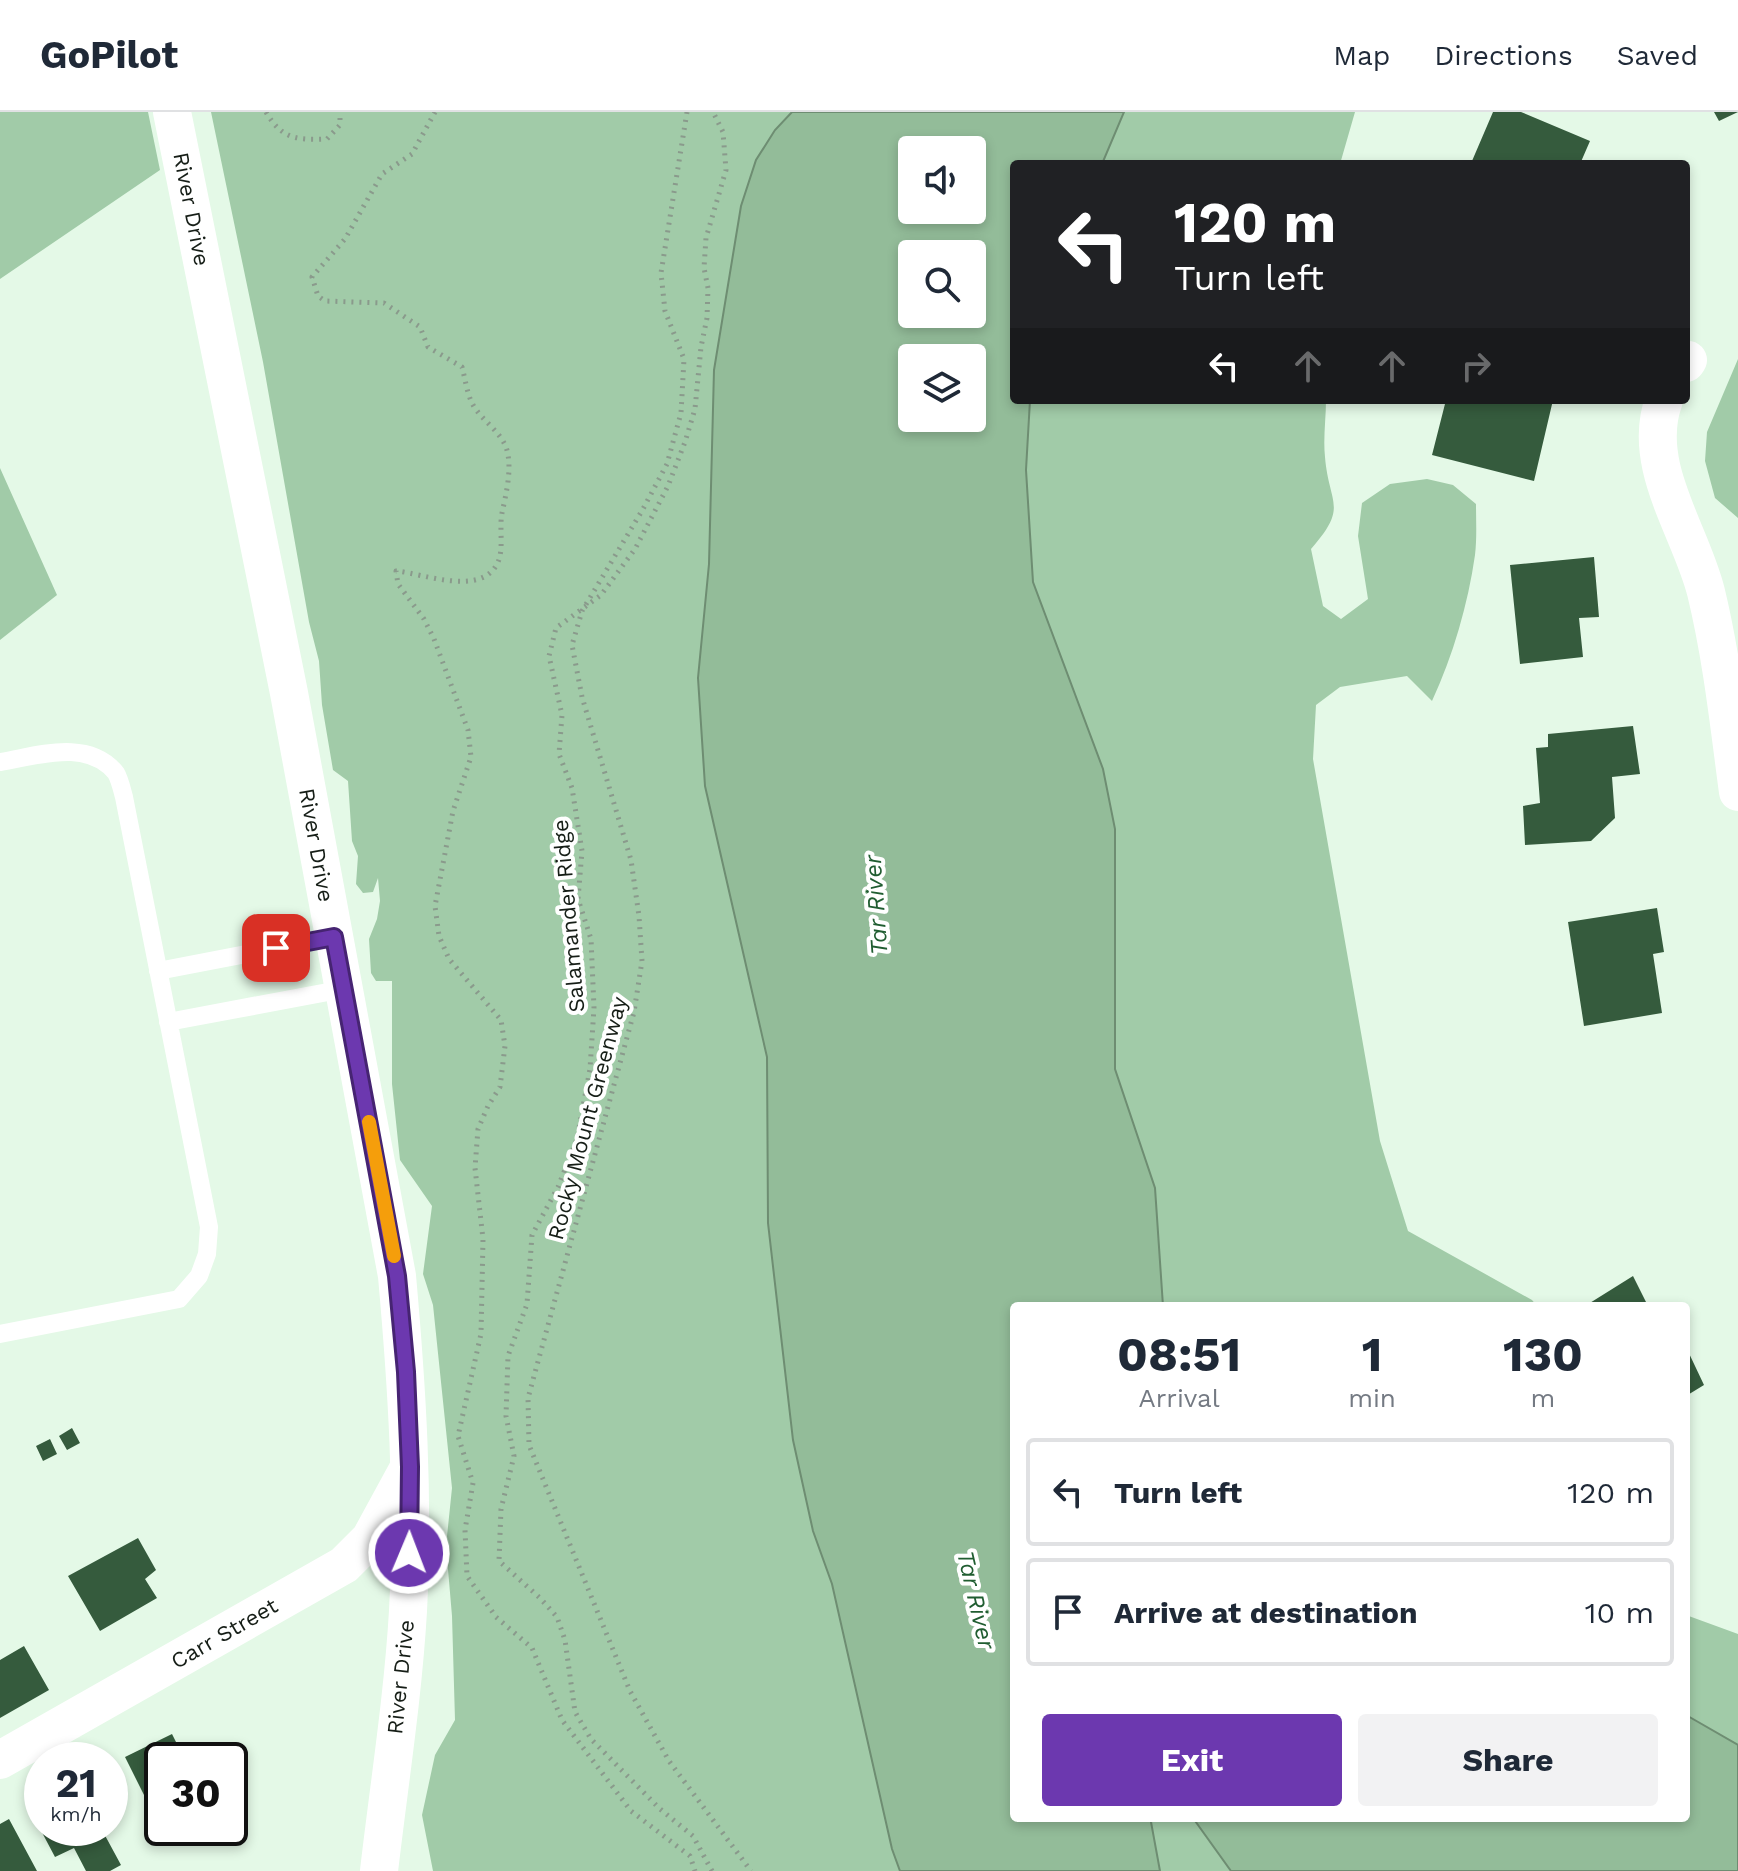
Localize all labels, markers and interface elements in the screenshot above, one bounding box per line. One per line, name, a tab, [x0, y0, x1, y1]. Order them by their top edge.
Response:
text: GoPilot	[40, 33, 178, 77]
text: Map	[1333, 39, 1390, 72]
text: Directions	[1434, 39, 1573, 72]
text: Saved	[1617, 39, 1698, 72]
map controls	[898, 136, 986, 432]
button: sound	[898, 136, 986, 224]
street label: River Drive	[168, 150, 215, 268]
text: 120 m	[1174, 190, 1336, 256]
icon: left	[1042, 192, 1146, 296]
button: search	[898, 240, 986, 328]
text: Turn left	[1174, 257, 1324, 299]
button: layers	[898, 344, 986, 432]
icon: left	[1202, 344, 1246, 388]
icon: ahead	[1286, 344, 1330, 388]
icon: ahead	[1370, 344, 1414, 388]
icon: right	[1454, 344, 1498, 388]
street label: River Drive	[294, 786, 339, 904]
street label: Salamander Ridge	[548, 818, 589, 1013]
water label: Tar River	[858, 852, 893, 956]
pin	[242, 914, 310, 982]
icon: arrive	[254, 926, 298, 970]
street label: Rocky Mount Greenway	[543, 993, 632, 1243]
text: 08:51	[1117, 1326, 1241, 1383]
text: 1	[1362, 1326, 1382, 1383]
text: 130	[1503, 1326, 1583, 1383]
text: Arrival	[1139, 1383, 1220, 1413]
text: min	[1348, 1383, 1396, 1413]
text: m	[1531, 1383, 1555, 1413]
icon: left	[1046, 1470, 1090, 1514]
text: Turn left	[1114, 1475, 1242, 1510]
text: 120 m	[1567, 1475, 1654, 1510]
position arrow	[367, 1511, 451, 1595]
water label: Tar River	[951, 1548, 1001, 1654]
icon: arrive	[1046, 1590, 1090, 1634]
street label: Carr Street	[167, 1593, 282, 1674]
text: Arrive at destination	[1114, 1595, 1418, 1630]
text: 10 m	[1585, 1595, 1654, 1630]
street label: River Drive	[382, 1618, 419, 1736]
button: Exit	[1042, 1714, 1342, 1806]
button: Share	[1358, 1714, 1658, 1806]
speed limit sign: 30	[144, 1742, 248, 1846]
text: 21	[55, 1760, 97, 1807]
text: km/h	[50, 1802, 102, 1826]

